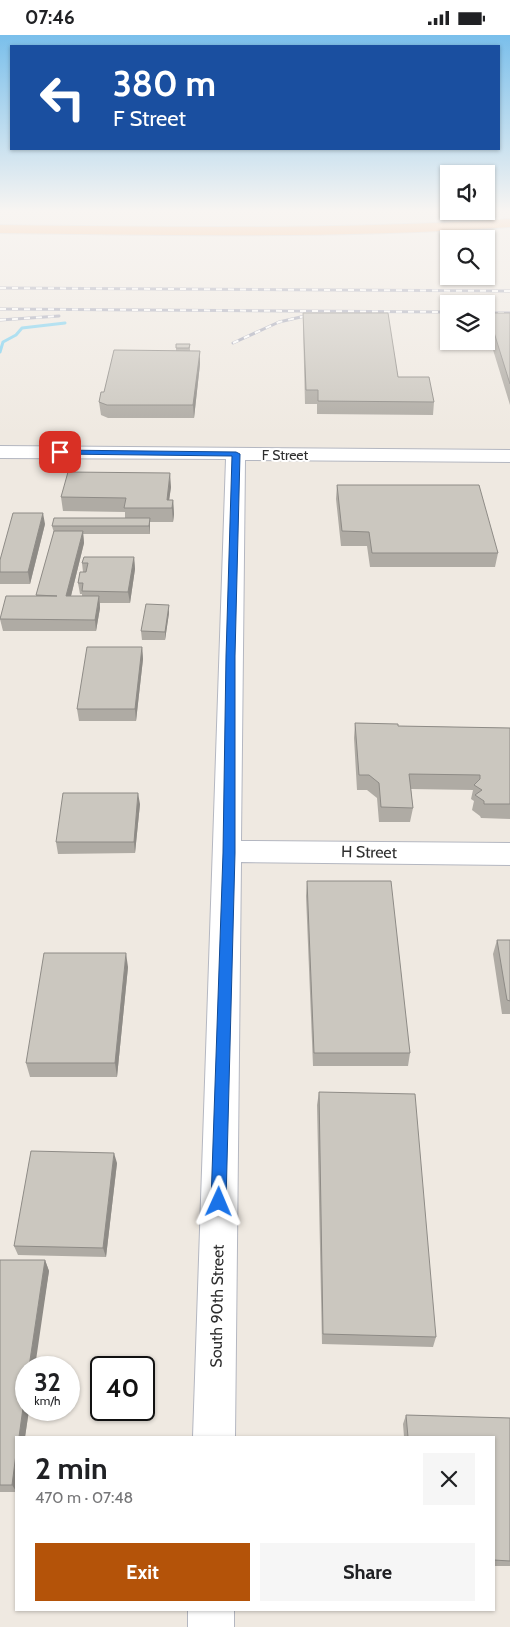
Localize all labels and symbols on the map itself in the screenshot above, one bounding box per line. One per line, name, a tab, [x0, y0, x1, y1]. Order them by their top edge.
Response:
pin	[39, 431, 81, 473]
street label: F Street	[262, 446, 309, 464]
street label: H Street	[341, 842, 398, 862]
position arrow	[192, 1175, 244, 1227]
street label: South 90th Street	[206, 1244, 228, 1368]
speed limit sign: 40	[90, 1356, 155, 1421]

